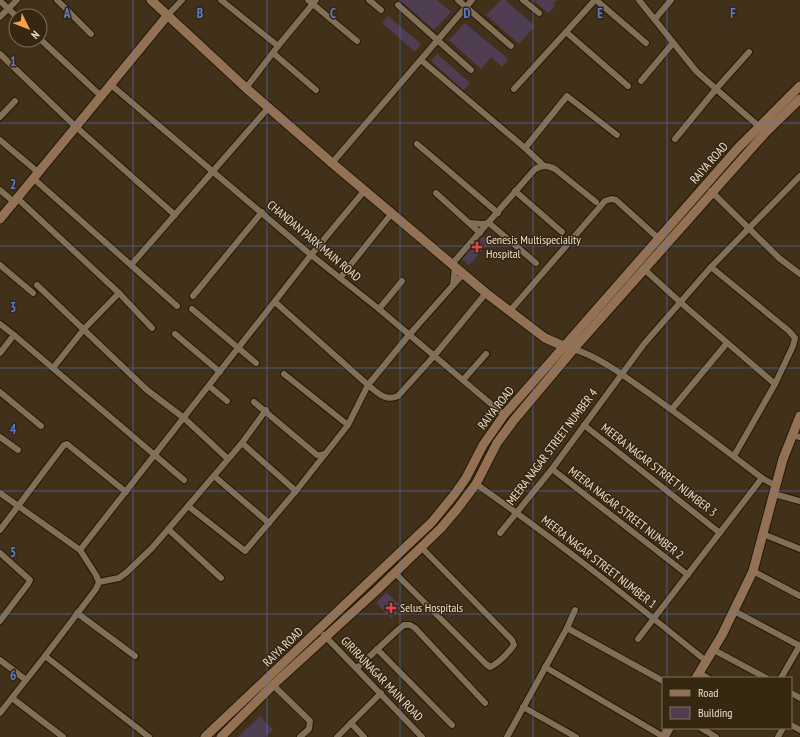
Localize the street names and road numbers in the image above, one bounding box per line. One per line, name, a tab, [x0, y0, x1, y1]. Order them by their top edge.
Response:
street label: RAIYA ROAD	[686, 139, 731, 187]
street label: CHANDAN PARK MAIN ROAD	[264, 197, 364, 284]
street label: RAIYA ROAD	[474, 383, 517, 432]
street label: MEERA NAGAR STREET NUMBER 4	[503, 385, 601, 508]
street label: MEERA NAGAR STRRET NUMBER 3	[599, 420, 720, 519]
street label: MEERA NAGAR STREET NUMBER 2	[566, 463, 687, 562]
street label: MEERA NAGAR STREET NUMBER 1	[539, 512, 660, 611]
street label: RAIYA ROAD	[259, 624, 306, 669]
street label: GIRIRAJNAGAR MAIN ROAD	[338, 633, 427, 724]

